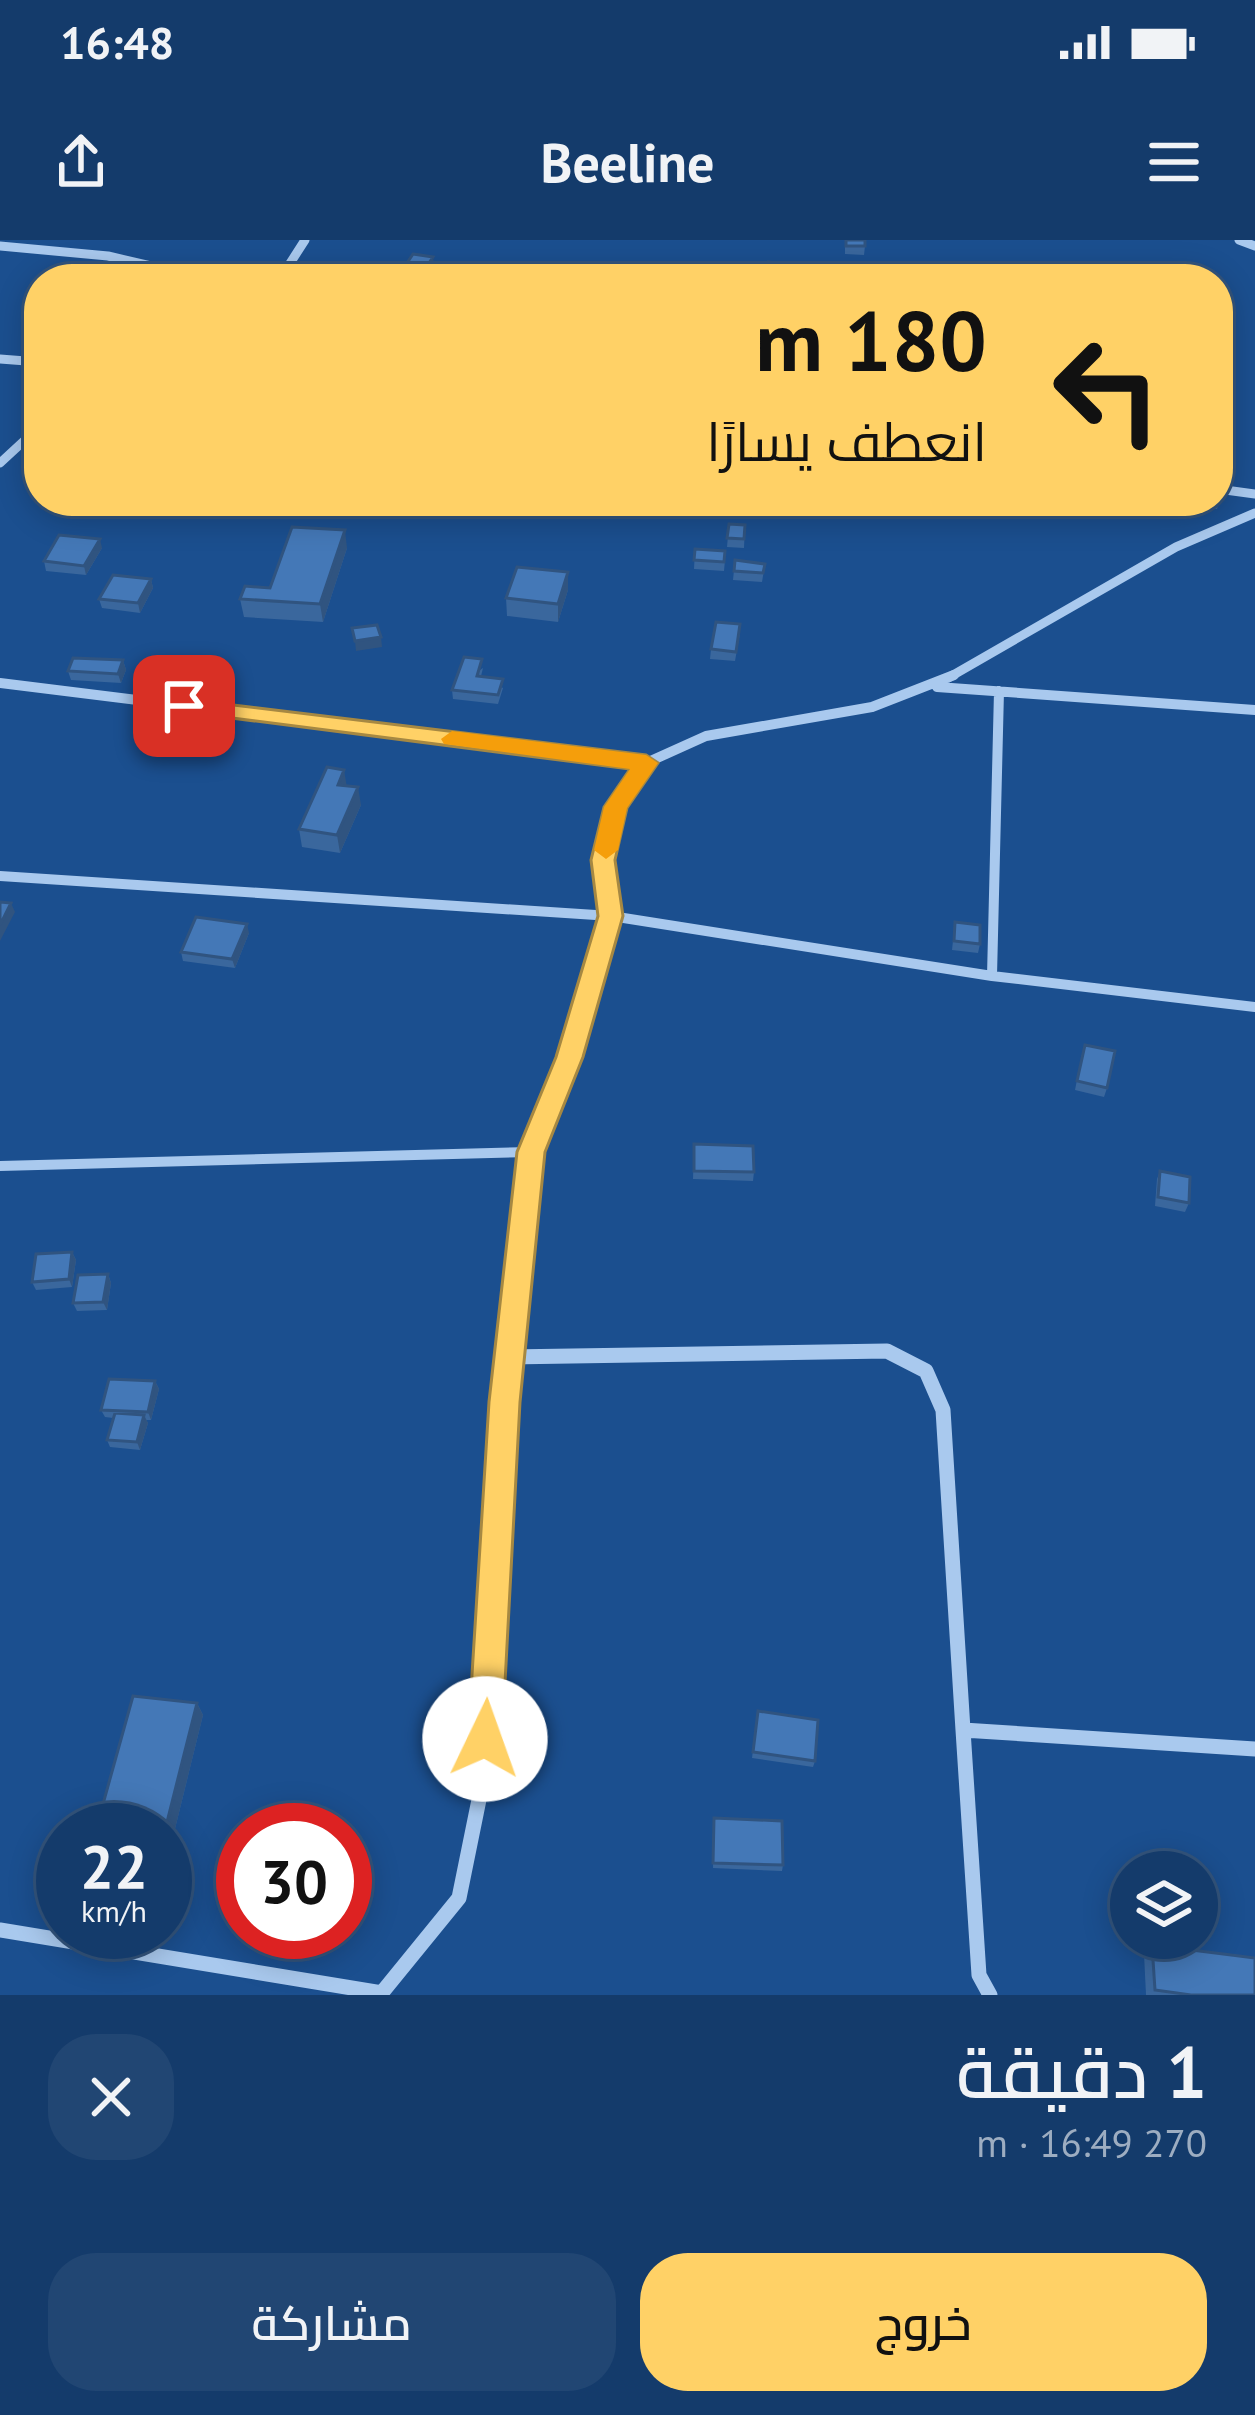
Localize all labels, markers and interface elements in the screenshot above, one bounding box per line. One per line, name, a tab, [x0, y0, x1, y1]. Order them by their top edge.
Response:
text: 16:48	[60, 13, 174, 71]
text: Beeline	[541, 127, 714, 197]
icon: share	[48, 129, 114, 195]
icon: menu	[1141, 129, 1207, 195]
text: 180 m	[755, 285, 987, 394]
icon: left	[1029, 312, 1185, 468]
text: انعطف يسارًا	[706, 406, 987, 476]
pin	[133, 655, 235, 757]
icon: arrive	[151, 673, 217, 739]
position arrow	[422, 1676, 548, 1802]
speed limit sign: 30	[216, 1803, 372, 1959]
text: 22	[80, 1827, 148, 1905]
map controls	[1110, 1851, 1218, 1959]
button: layers	[1110, 1851, 1218, 1959]
text: km/h	[81, 1891, 147, 1930]
text: 1 دقيقة	[956, 2025, 1207, 2118]
button: close	[48, 2034, 174, 2160]
text: 270 m · 16:49	[976, 2117, 1207, 2168]
button: مشاركة	[48, 2253, 616, 2391]
button: خروج	[640, 2253, 1207, 2391]

